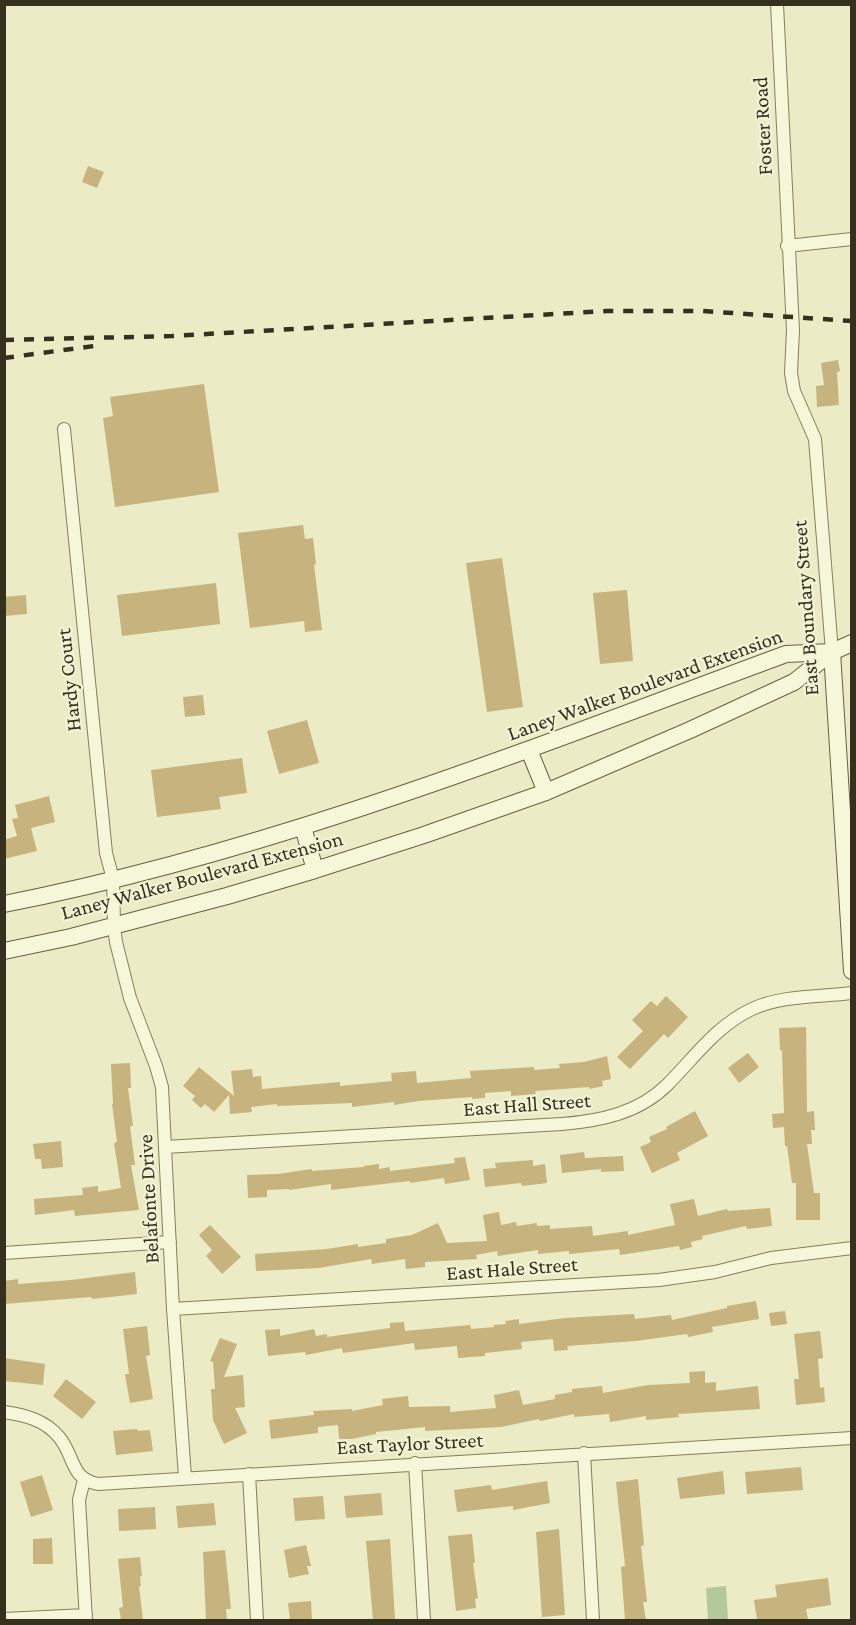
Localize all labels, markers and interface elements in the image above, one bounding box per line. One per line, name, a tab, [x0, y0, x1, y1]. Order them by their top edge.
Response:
street label: Foster Road	[748, 76, 778, 176]
street label: East Boundary Street	[787, 520, 825, 696]
street label: Laney Walker Boulevard Extension	[504, 623, 786, 747]
street label: Hardy Court	[51, 627, 87, 733]
street label: Laney Walker Boulevard Extension	[58, 826, 346, 926]
street label: East Hall Street	[462, 1088, 592, 1122]
street label: Belafonte Drive	[133, 1134, 165, 1264]
street label: East Hale Street	[445, 1252, 579, 1286]
street label: East Taylor Street	[336, 1428, 484, 1460]

